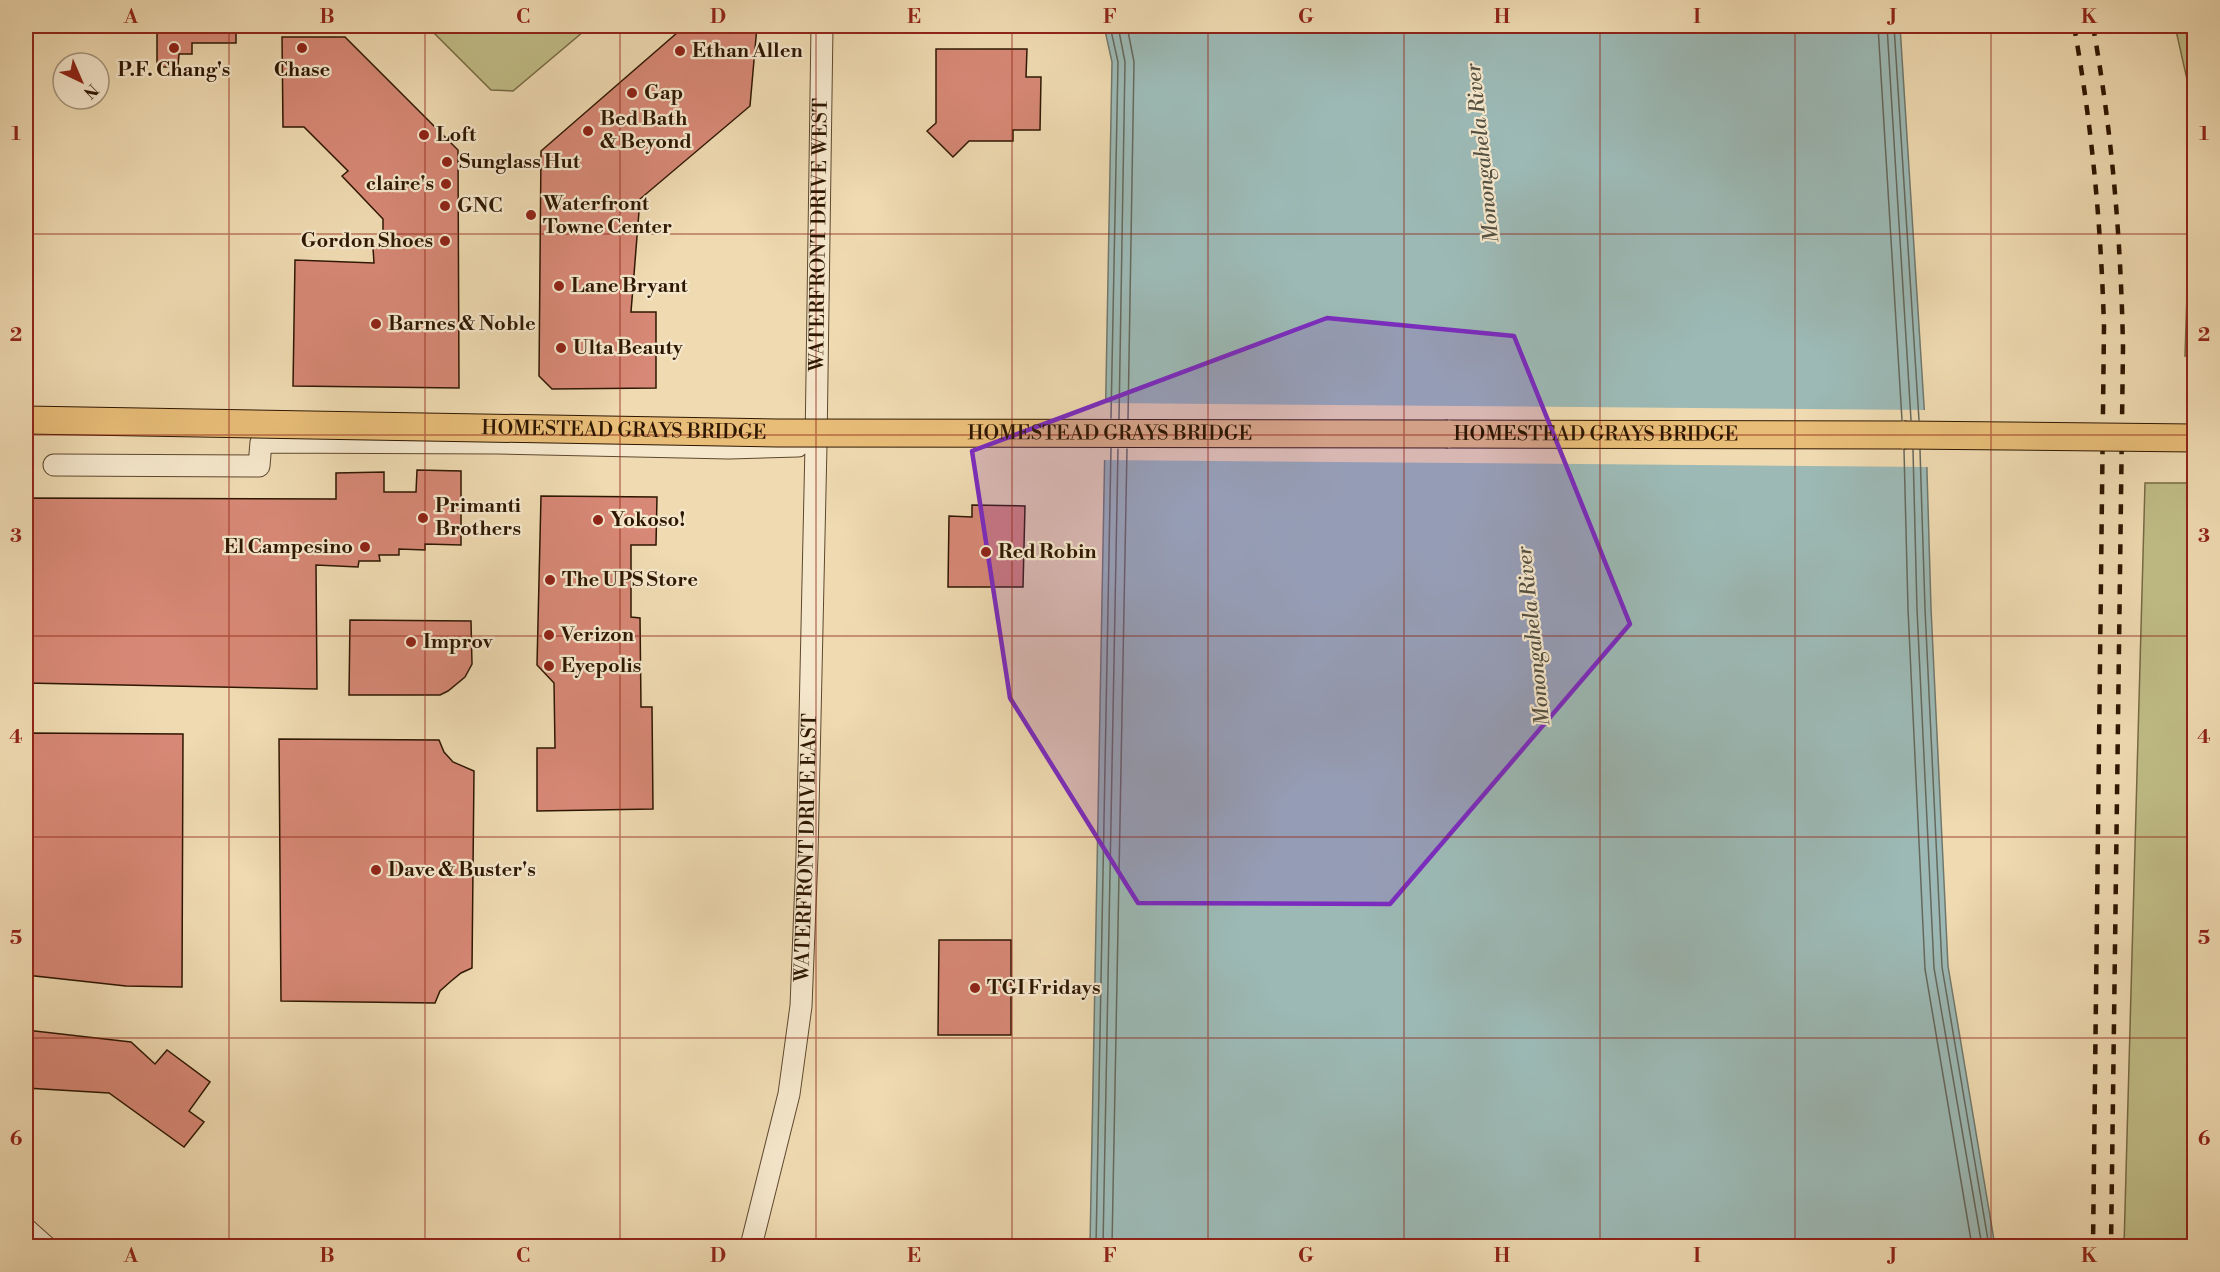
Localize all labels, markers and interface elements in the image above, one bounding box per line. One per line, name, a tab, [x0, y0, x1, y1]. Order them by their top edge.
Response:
text: A	[123, 5, 139, 30]
text: B	[319, 5, 335, 30]
text: C	[516, 5, 530, 30]
text: D	[710, 5, 726, 30]
text: E	[907, 5, 921, 30]
text: F	[1103, 5, 1117, 30]
text: G	[1298, 5, 1314, 30]
text: H	[1494, 5, 1511, 30]
text: I	[1693, 5, 1701, 30]
text: J	[1886, 5, 1897, 30]
text: K	[2081, 5, 2098, 30]
place label: Ethan Allen	[692, 39, 803, 64]
marker: P.F. Chang's	[167, 41, 181, 55]
marker: Chase	[295, 41, 309, 55]
marker: Ethan Allen	[673, 44, 687, 58]
north arrow	[51, 51, 111, 111]
place label: P.F. Chang's	[118, 58, 230, 83]
place label: Chase	[274, 58, 331, 83]
water label: Monongahela River	[1461, 61, 1505, 244]
text: N	[79, 79, 102, 103]
place label: Gap	[644, 81, 683, 106]
marker: Gap	[625, 86, 639, 100]
street label: WATERFRONT DRIVE WEST	[805, 98, 833, 373]
place label: Bed Bath & Beyond	[600, 107, 692, 155]
text: 1	[11, 122, 21, 147]
text: 1	[2199, 122, 2209, 147]
place label: Loft	[436, 123, 477, 148]
marker: Bed Bath & Beyond	[581, 124, 595, 138]
marker: Loft	[417, 128, 431, 142]
place label: Sunglass Hut	[459, 150, 581, 175]
marker: Sunglass Hut	[440, 155, 454, 169]
place label: claire's	[366, 172, 434, 197]
marker: claire's	[439, 177, 453, 191]
place label: Waterfront Towne Center	[542, 192, 672, 240]
place label: GNC	[457, 194, 502, 219]
marker: GNC	[438, 199, 452, 213]
marker: Waterfront Towne Center	[524, 208, 538, 222]
place label: Gordon Shoes	[301, 229, 433, 254]
marker: Gordon Shoes	[438, 234, 452, 248]
place label: Lane Bryant	[571, 274, 688, 299]
marker: Lane Bryant	[552, 279, 566, 293]
place label: Barnes & Noble	[388, 312, 536, 337]
marker: Barnes & Noble	[369, 317, 383, 331]
text: 2	[10, 323, 22, 348]
text: 2	[2198, 323, 2210, 348]
place label: Ulta Beauty	[573, 336, 684, 361]
marker: Ulta Beauty	[554, 341, 568, 355]
street label: HOMESTEAD GRAYS BRIDGE	[481, 415, 767, 445]
street label: HOMESTEAD GRAYS BRIDGE	[967, 421, 1252, 446]
street label: HOMESTEAD GRAYS BRIDGE	[1454, 422, 1738, 447]
place label: Primanti Brothers	[435, 494, 522, 542]
place label: Yokoso!	[610, 508, 686, 533]
marker: Primanti Brothers	[416, 511, 430, 525]
marker: Yokoso!	[591, 513, 605, 527]
text: 3	[10, 524, 22, 549]
text: 3	[2198, 524, 2210, 549]
place label: El Campesino	[224, 535, 353, 560]
marker: El Campesino	[358, 540, 372, 554]
place label: Red Robin	[998, 540, 1097, 565]
water label: Monongahela River	[1512, 544, 1556, 727]
marker: Red Robin	[979, 545, 993, 559]
place label: The UPS Store	[562, 568, 698, 593]
marker: The UPS Store	[543, 573, 557, 587]
place label: Verizon	[560, 623, 635, 648]
marker: Verizon	[542, 628, 556, 642]
place label: Improv	[423, 630, 494, 655]
marker: Improv	[404, 635, 418, 649]
place label: Eyepolis	[561, 654, 641, 679]
marker: Eyepolis	[542, 659, 556, 673]
street label: WATERFRONT DRIVE EAST	[789, 713, 823, 983]
text: 4	[9, 725, 23, 750]
text: 4	[2197, 725, 2211, 750]
place label: Dave & Buster's	[388, 858, 536, 883]
marker: Dave & Buster's	[369, 863, 383, 877]
text: 5	[10, 926, 22, 951]
text: 5	[2198, 926, 2210, 951]
place label: TGI Fridays	[987, 976, 1100, 1001]
marker: TGI Fridays	[968, 981, 982, 995]
text: 6	[10, 1127, 23, 1152]
text: 6	[2198, 1127, 2211, 1152]
text: A	[123, 1244, 139, 1269]
text: B	[319, 1244, 335, 1269]
text: C	[516, 1244, 530, 1269]
text: D	[710, 1244, 726, 1269]
text: E	[907, 1244, 921, 1269]
text: F	[1103, 1244, 1117, 1269]
text: G	[1298, 1244, 1314, 1269]
text: H	[1494, 1244, 1511, 1269]
text: I	[1693, 1244, 1701, 1269]
text: J	[1886, 1244, 1897, 1269]
text: K	[2081, 1244, 2098, 1269]

